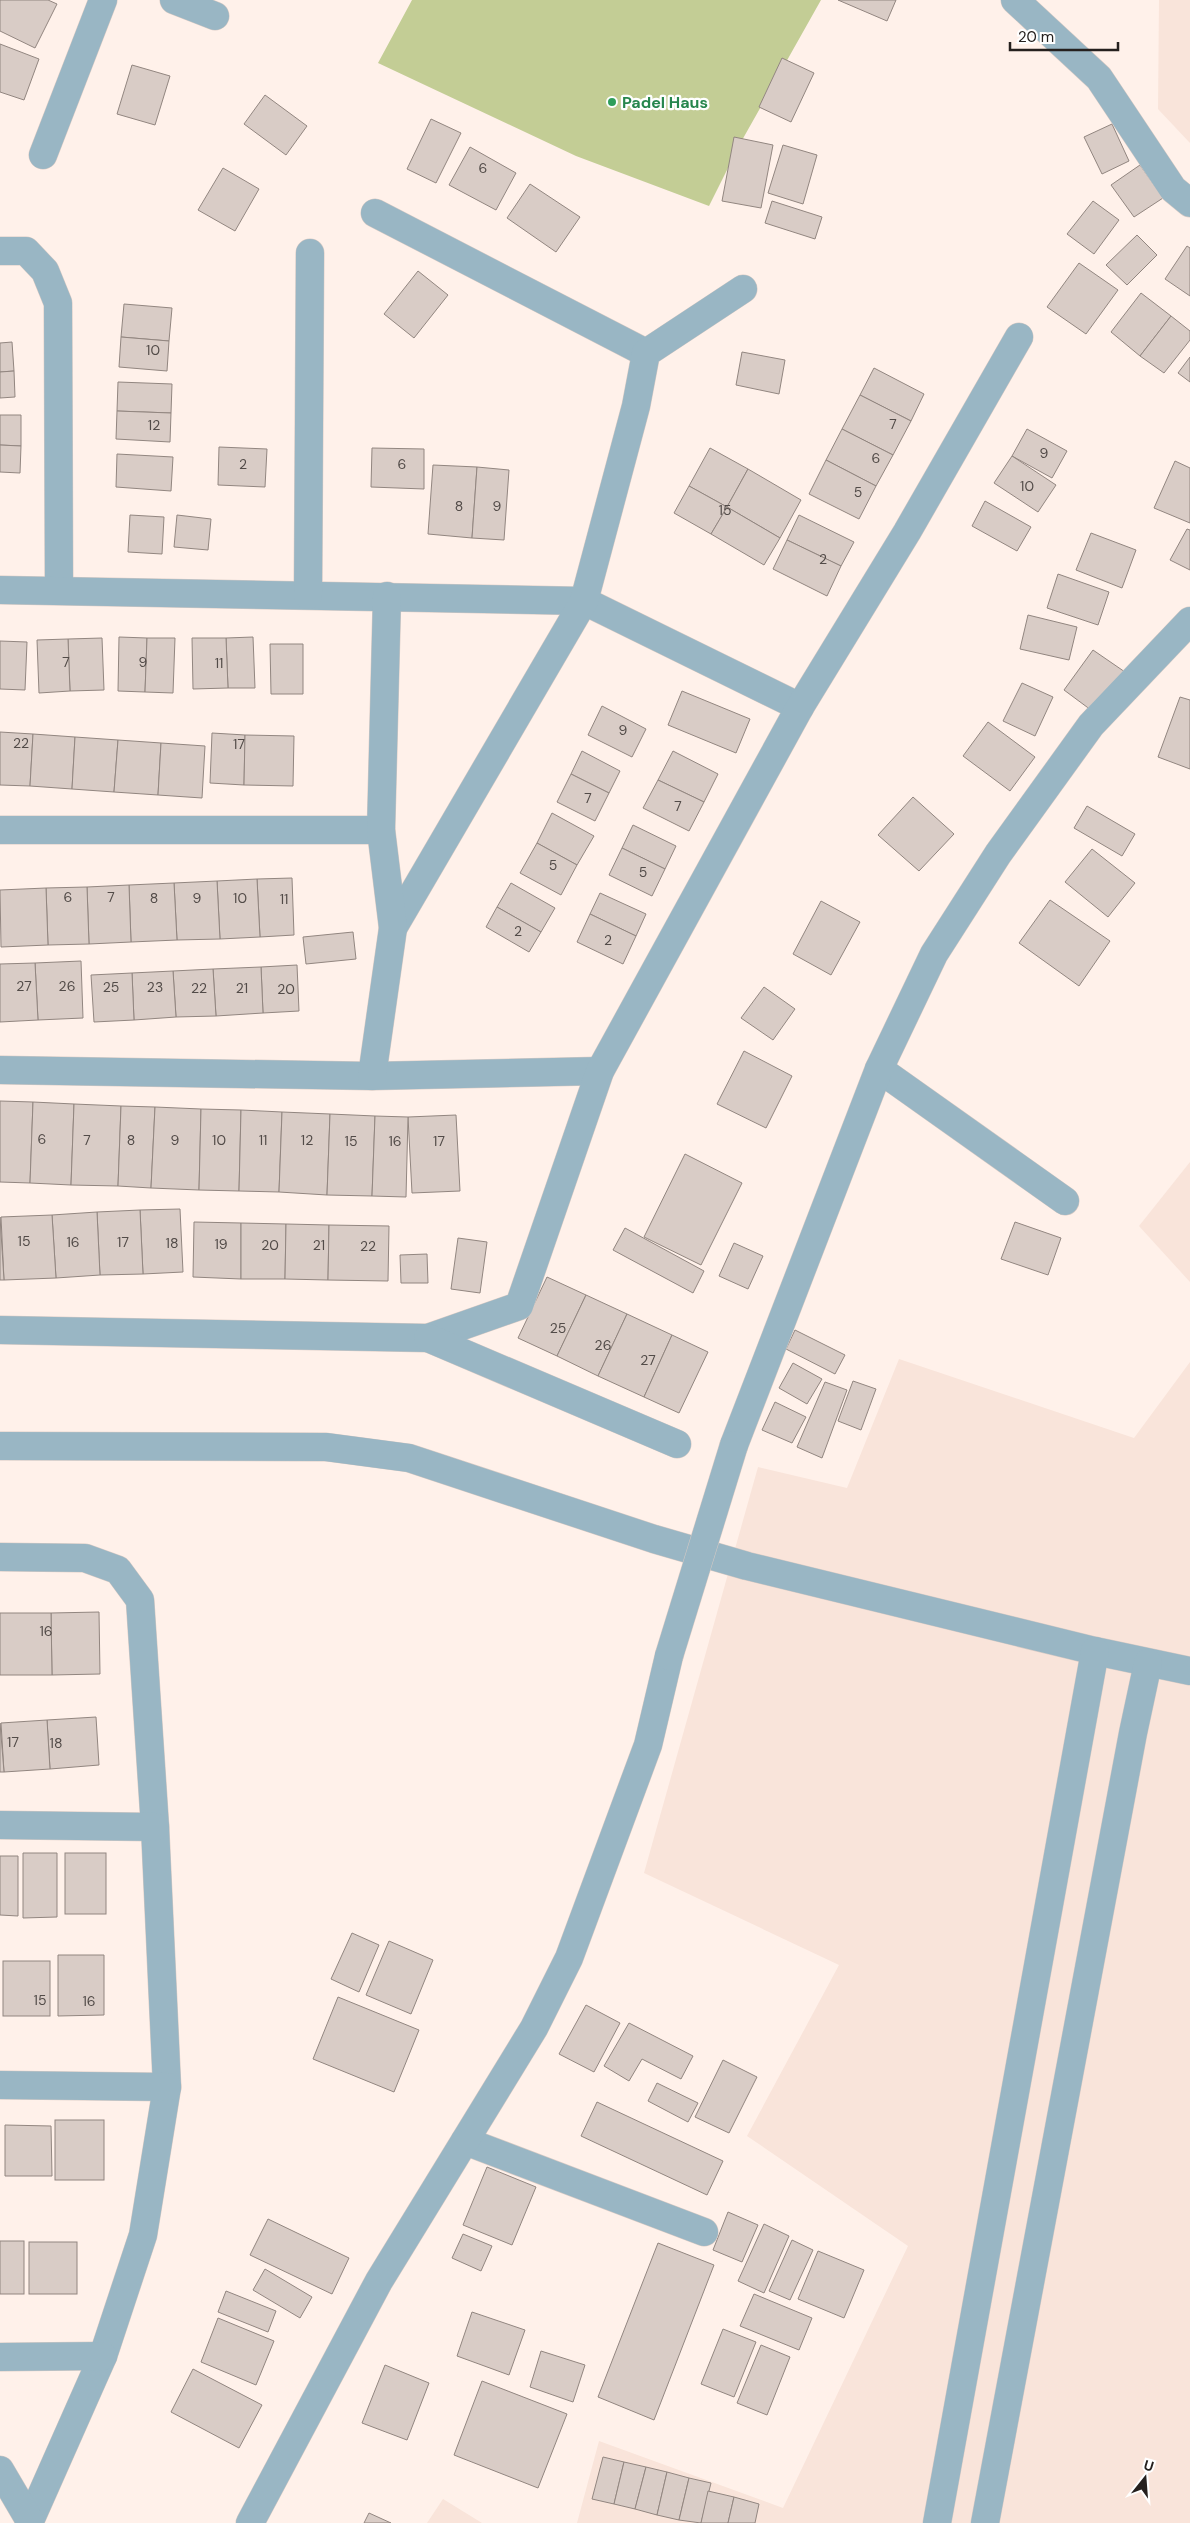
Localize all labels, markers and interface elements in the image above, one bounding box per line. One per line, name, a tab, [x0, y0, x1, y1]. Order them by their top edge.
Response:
scale bar	[1010, 20, 1118, 52]
text: 20 m	[1018, 27, 1054, 47]
place label: Padel Haus	[622, 92, 708, 113]
marker: Padel Haus	[606, 96, 618, 108]
house number: 6	[479, 159, 487, 177]
house number: 10	[146, 341, 160, 359]
house number: 7	[889, 415, 897, 433]
house number: 12	[148, 416, 160, 434]
house number: 9	[1040, 444, 1049, 462]
house number: 6	[872, 449, 880, 467]
house number: 2	[239, 455, 247, 473]
house number: 6	[398, 455, 406, 473]
house number: 10	[1020, 477, 1034, 495]
house number: 5	[854, 483, 862, 501]
house number: 8	[455, 497, 463, 515]
house number: 9	[493, 497, 502, 515]
house number: 15	[719, 501, 731, 519]
house number: 2	[819, 550, 827, 568]
house number: 7	[62, 653, 70, 671]
house number: 9	[139, 653, 148, 671]
house number: 11	[215, 654, 223, 672]
house number: 9	[619, 721, 628, 739]
house number: 22	[13, 734, 29, 752]
house number: 17	[233, 735, 245, 753]
house number: 7	[584, 789, 592, 807]
house number: 7	[674, 797, 682, 815]
house number: 5	[549, 856, 557, 874]
house number: 5	[639, 863, 647, 881]
house number: 6	[64, 888, 72, 906]
house number: 7	[107, 888, 115, 906]
house number: 8	[150, 889, 158, 907]
house number: 9	[193, 889, 202, 907]
house number: 10	[233, 889, 247, 907]
house number: 11	[280, 890, 288, 908]
house number: 2	[514, 922, 522, 940]
house number: 2	[604, 931, 612, 949]
house number: 27	[16, 977, 32, 995]
house number: 26	[59, 977, 75, 995]
house number: 25	[103, 978, 119, 996]
house number: 23	[147, 978, 163, 996]
house number: 22	[191, 979, 207, 997]
house number: 21	[236, 979, 248, 997]
house number: 20	[277, 980, 295, 998]
house number: 6	[38, 1130, 46, 1148]
house number: 7	[83, 1131, 91, 1149]
house number: 8	[127, 1131, 135, 1149]
house number: 9	[171, 1131, 180, 1149]
house number: 10	[212, 1131, 226, 1149]
house number: 11	[259, 1131, 267, 1149]
house number: 12	[301, 1131, 313, 1149]
house number: 15	[345, 1132, 357, 1150]
house number: 16	[388, 1132, 402, 1150]
house number: 17	[433, 1132, 445, 1150]
house number: 15	[18, 1232, 30, 1250]
house number: 16	[66, 1233, 80, 1251]
house number: 17	[117, 1233, 129, 1251]
house number: 18	[166, 1234, 178, 1252]
house number: 19	[214, 1235, 228, 1253]
house number: 20	[261, 1236, 279, 1254]
house number: 21	[313, 1236, 325, 1254]
house number: 22	[360, 1237, 376, 1255]
house number: 25	[550, 1319, 566, 1337]
house number: 26	[595, 1336, 611, 1354]
house number: 27	[640, 1351, 656, 1369]
house number: 16	[39, 1622, 53, 1640]
house number: 17	[7, 1733, 19, 1751]
house number: 18	[50, 1734, 62, 1752]
house number: 15	[34, 1991, 46, 2009]
house number: 16	[82, 1992, 96, 2010]
north arrow	[1120, 2453, 1170, 2503]
text: U	[1142, 2456, 1156, 2476]

